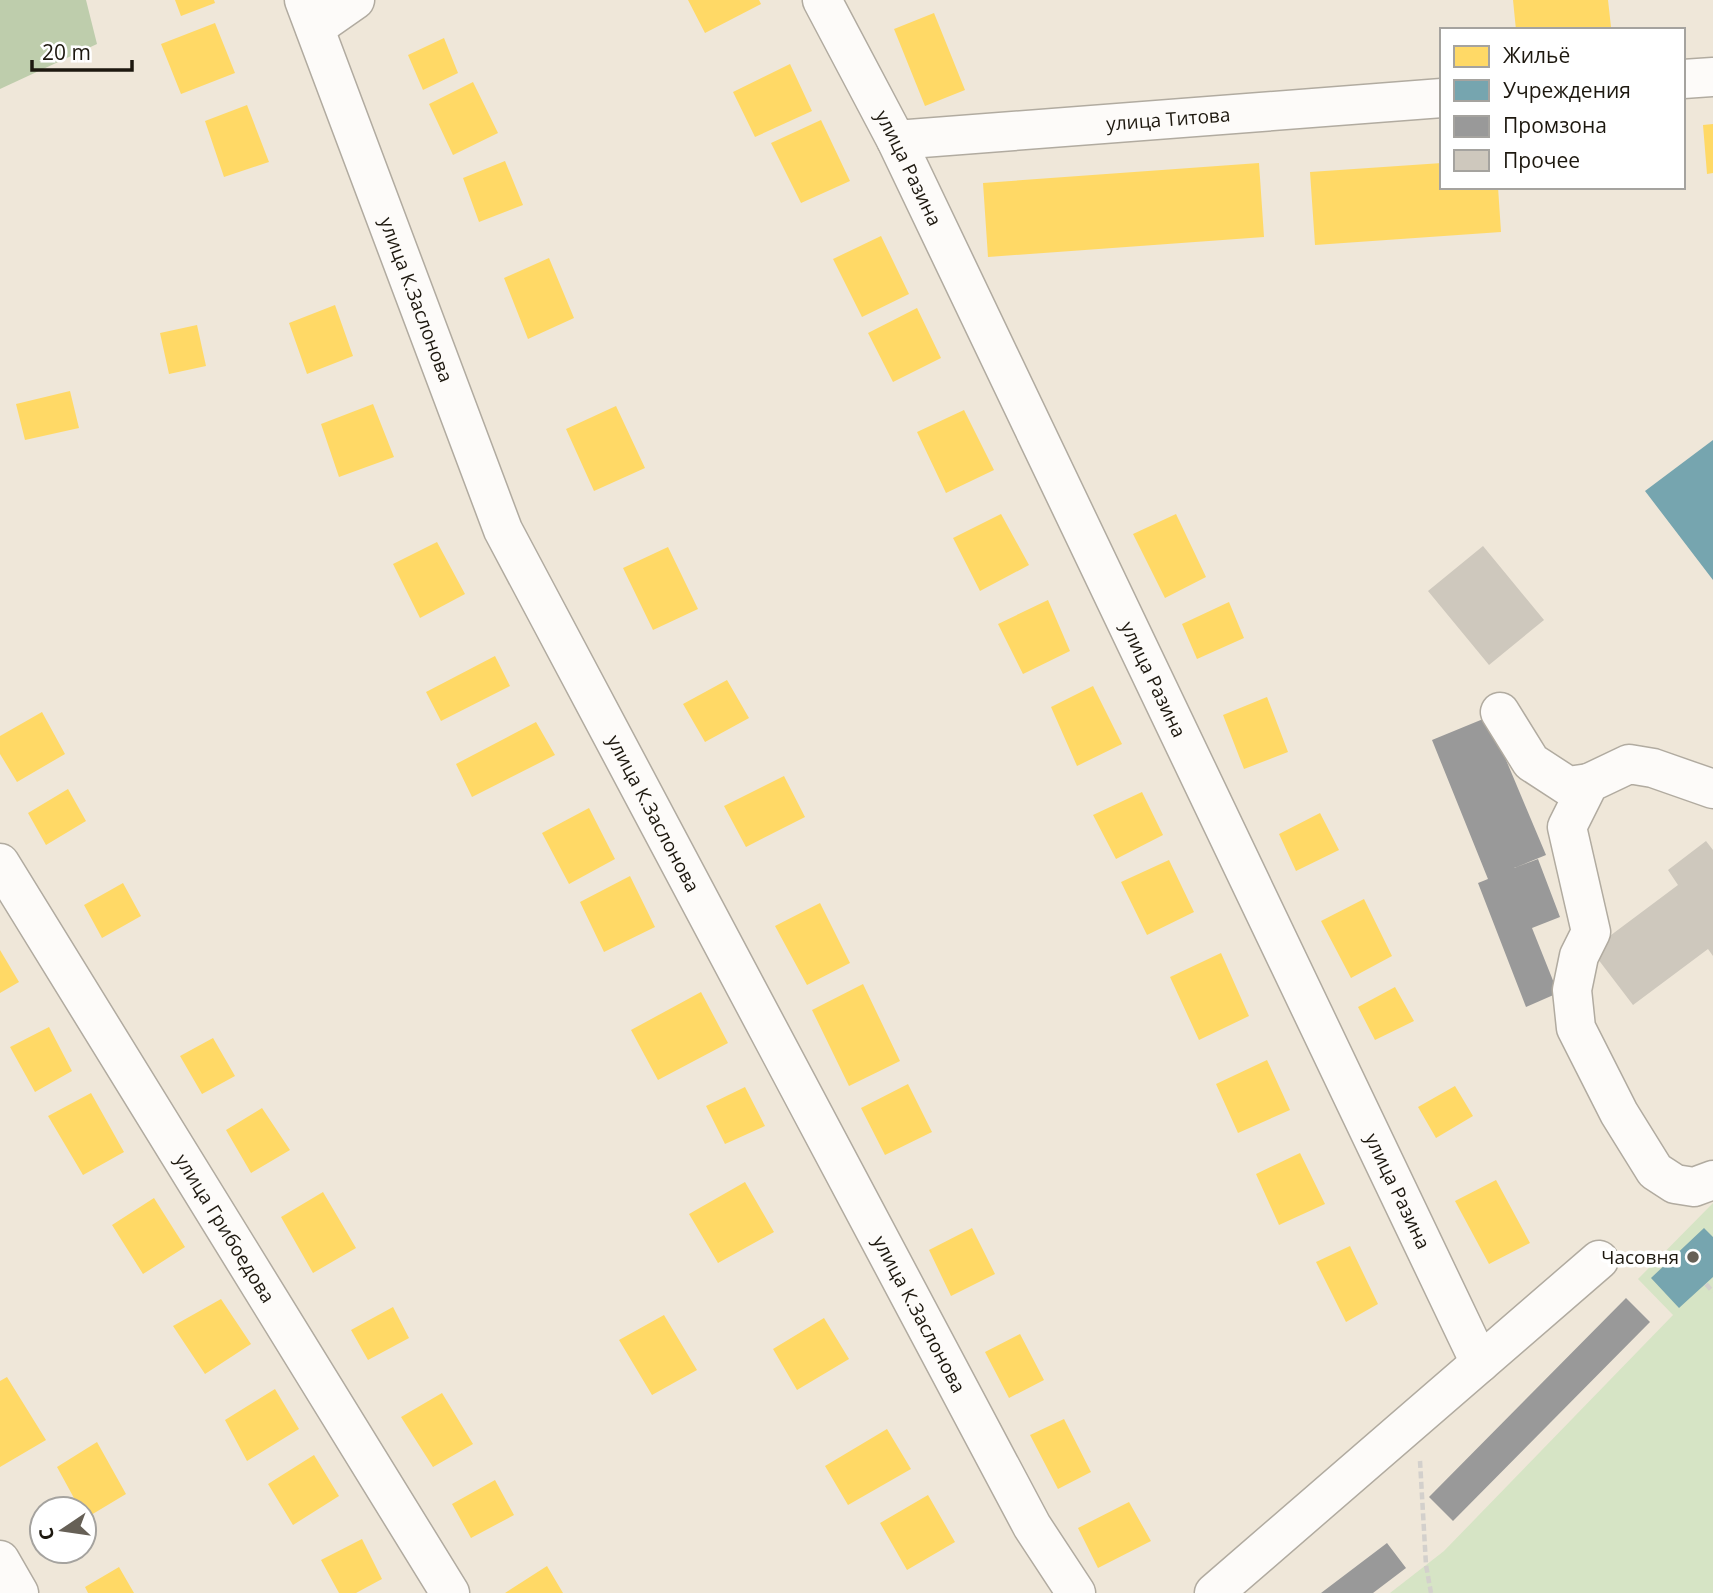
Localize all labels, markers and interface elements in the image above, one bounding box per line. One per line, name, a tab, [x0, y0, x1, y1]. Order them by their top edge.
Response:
scale bar	[32, 28, 131, 72]
legend	[1440, 28, 1685, 189]
text: 20 m	[42, 38, 91, 66]
text: Жильё	[1503, 41, 1570, 69]
text: Учреждения	[1503, 76, 1631, 104]
street label: улица Титова	[1105, 101, 1231, 137]
street label: улица Разина	[869, 105, 948, 230]
text: Промзона	[1503, 111, 1607, 139]
text: Прочее	[1503, 146, 1580, 174]
street label: улица К.Заслонова	[374, 213, 459, 386]
street label: улица Разина	[1115, 617, 1192, 742]
street label: улица К.Заслонова	[601, 730, 706, 897]
street label: улица Разина	[1359, 1129, 1437, 1253]
street label: улица Грибоедова	[169, 1149, 281, 1308]
street label: улица К.Заслонова	[867, 1231, 972, 1397]
place label: Часовня	[1601, 1244, 1679, 1270]
marker: Часовня	[1685, 1249, 1701, 1265]
north arrow	[28, 1495, 98, 1565]
text: С	[32, 1525, 60, 1543]

